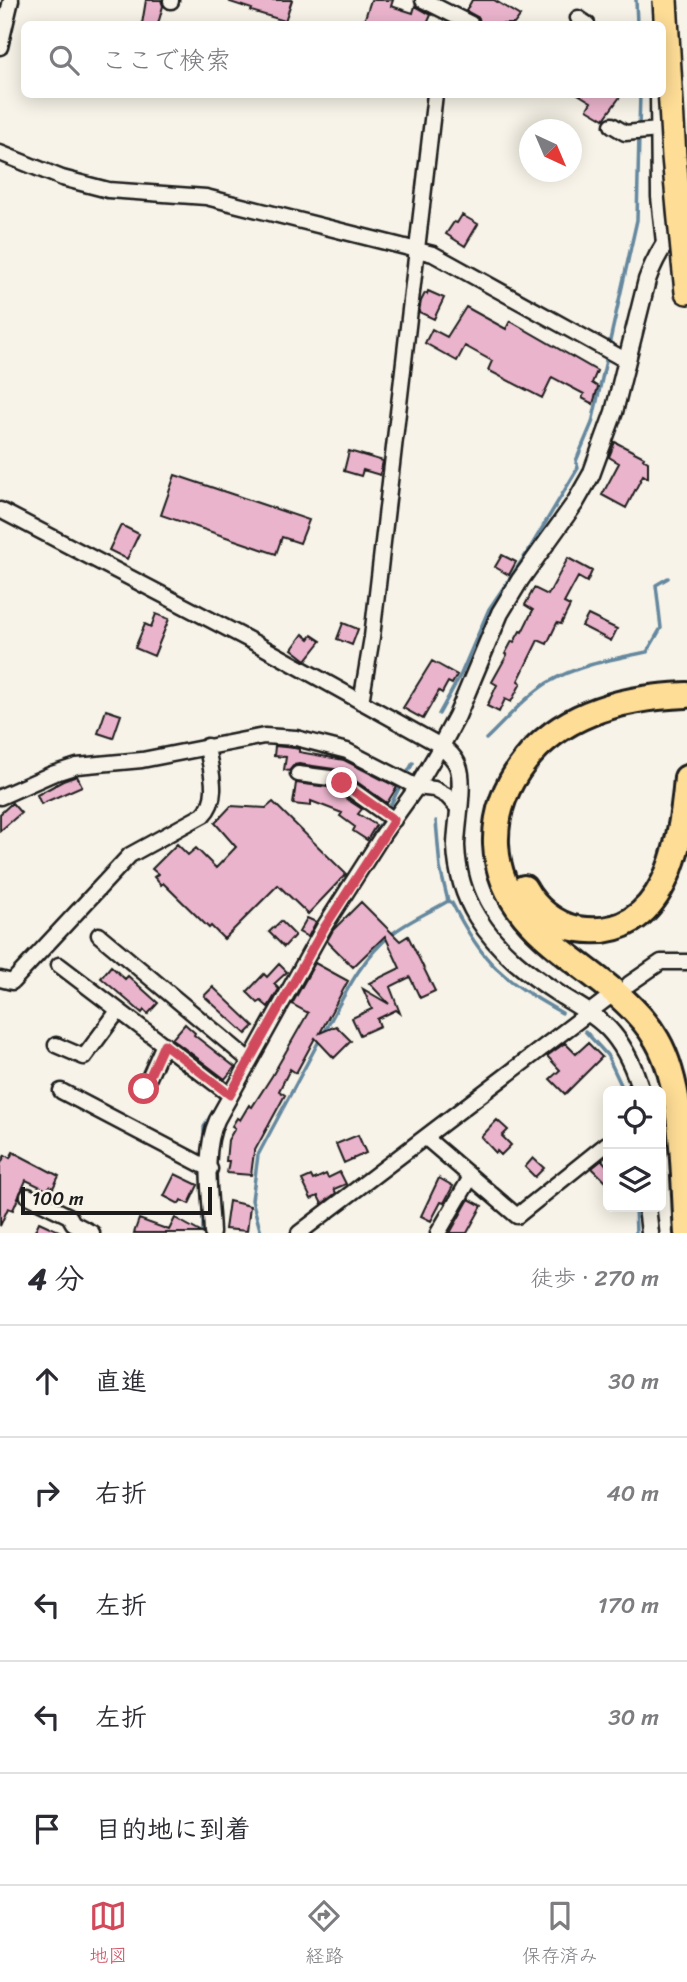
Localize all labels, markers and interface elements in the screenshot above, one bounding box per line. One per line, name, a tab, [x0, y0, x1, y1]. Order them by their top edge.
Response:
search box	[21, 21, 666, 98]
text: ここで検索	[101, 37, 231, 83]
icon: search	[45, 41, 83, 79]
north arrow	[519, 119, 582, 182]
route end	[326, 767, 357, 798]
route start	[128, 1073, 159, 1104]
map controls	[603, 1086, 666, 1212]
button: locate	[603, 1086, 666, 1149]
button: layers	[603, 1149, 666, 1212]
text: 100 m	[32, 1182, 84, 1215]
scale bar	[21, 1184, 212, 1216]
text: 4 分	[28, 1252, 85, 1306]
text: 徒歩 · 270 m	[530, 1258, 659, 1299]
text: 直進	[95, 1358, 147, 1404]
text: 30 m	[608, 1361, 659, 1402]
icon: ahead	[28, 1362, 66, 1400]
text: 右折	[95, 1470, 147, 1516]
text: 40 m	[606, 1473, 659, 1514]
icon: right	[28, 1474, 66, 1512]
text: 左折	[95, 1582, 147, 1628]
text: 170 m	[598, 1585, 659, 1626]
icon: left	[28, 1586, 66, 1624]
text: 左折	[95, 1694, 147, 1740]
text: 30 m	[608, 1697, 659, 1738]
icon: left	[28, 1698, 66, 1736]
text: 目的地に到着	[95, 1806, 251, 1852]
icon: arrive	[28, 1810, 66, 1848]
tab: 地図	[89, 1897, 127, 1972]
tab: 経路	[305, 1897, 344, 1972]
tab: 保存済み	[522, 1897, 598, 1972]

